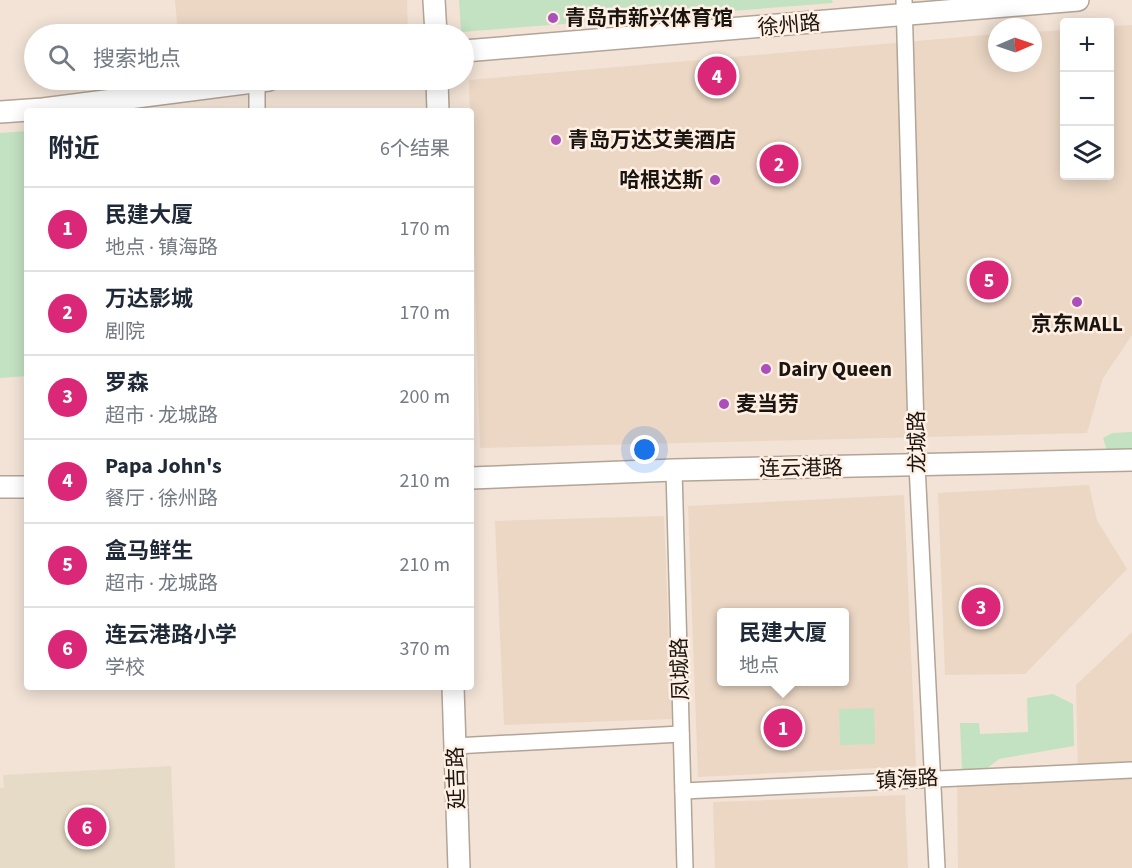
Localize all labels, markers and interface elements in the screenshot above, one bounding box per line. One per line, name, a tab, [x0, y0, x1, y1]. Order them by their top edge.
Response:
place label: 青岛市新兴体育馆	[565, 3, 733, 33]
street label: 徐州路	[756, 7, 822, 43]
marker: 青岛市新兴体育馆	[546, 11, 560, 25]
north arrow	[988, 18, 1042, 72]
map controls	[1060, 18, 1114, 180]
button: +	[1060, 18, 1114, 72]
search box	[24, 24, 474, 90]
icon: search	[45, 41, 78, 74]
text: 搜索地点	[93, 43, 181, 75]
pin: 4	[698, 54, 736, 98]
button: −	[1060, 72, 1114, 126]
place label: 青岛万达艾美酒店	[568, 125, 736, 155]
button: layers	[1060, 126, 1114, 180]
text: 附近	[48, 130, 100, 167]
marker: 青岛万达艾美酒店	[549, 133, 563, 147]
text: 6个结果	[380, 135, 450, 163]
pin: 2	[760, 142, 798, 186]
place label: 哈根达斯	[619, 165, 703, 195]
marker: 哈根达斯	[708, 173, 722, 187]
text: 民建大厦	[105, 199, 193, 231]
text: 1	[62, 215, 73, 243]
text: 170 m	[400, 215, 450, 243]
text: 地点 · 镇海路	[105, 234, 218, 262]
pin: 5	[970, 258, 1008, 302]
text: 万达影城	[105, 283, 193, 315]
marker: 京东MALL	[1070, 295, 1084, 309]
text: 2	[62, 299, 73, 327]
text: 170 m	[400, 299, 450, 327]
place label: 京东MALL	[1031, 309, 1123, 339]
text: 剧院	[105, 318, 145, 346]
place label: Dairy Queen	[778, 354, 892, 384]
marker: Dairy Queen	[759, 362, 773, 376]
text: 罗森	[105, 367, 149, 399]
text: 3	[62, 383, 73, 411]
text: 200 m	[400, 383, 450, 411]
place label: 麦当劳	[736, 389, 799, 419]
marker: 麦当劳	[717, 397, 731, 411]
text: 超市 · 龙城路	[105, 402, 218, 430]
street label: 龙城路	[901, 410, 933, 474]
your location	[630, 435, 659, 464]
text: Papa John's	[105, 450, 222, 482]
street label: 连云港路	[759, 452, 843, 484]
text: 4	[62, 467, 73, 495]
text: 210 m	[400, 467, 450, 495]
text: 餐厅 · 徐州路	[105, 485, 218, 513]
text: 盒马鲜生	[105, 535, 193, 567]
text: 5	[62, 551, 73, 579]
text: 210 m	[400, 551, 450, 579]
text: 超市 · 龙城路	[105, 570, 218, 598]
pin: 3	[962, 584, 1000, 630]
popup	[717, 608, 849, 686]
text: 民建大厦	[739, 617, 827, 649]
text: 连云港路小学	[105, 619, 237, 651]
text: 6	[62, 635, 73, 663]
text: 370 m	[400, 635, 450, 663]
street label: 凤城路	[664, 637, 696, 701]
text: 地点	[739, 652, 779, 680]
text: 学校	[105, 654, 145, 682]
pin: 1	[764, 706, 802, 750]
street label: 延吉路	[440, 746, 472, 810]
street label: 镇海路	[875, 762, 939, 796]
pin: 6	[68, 804, 106, 850]

